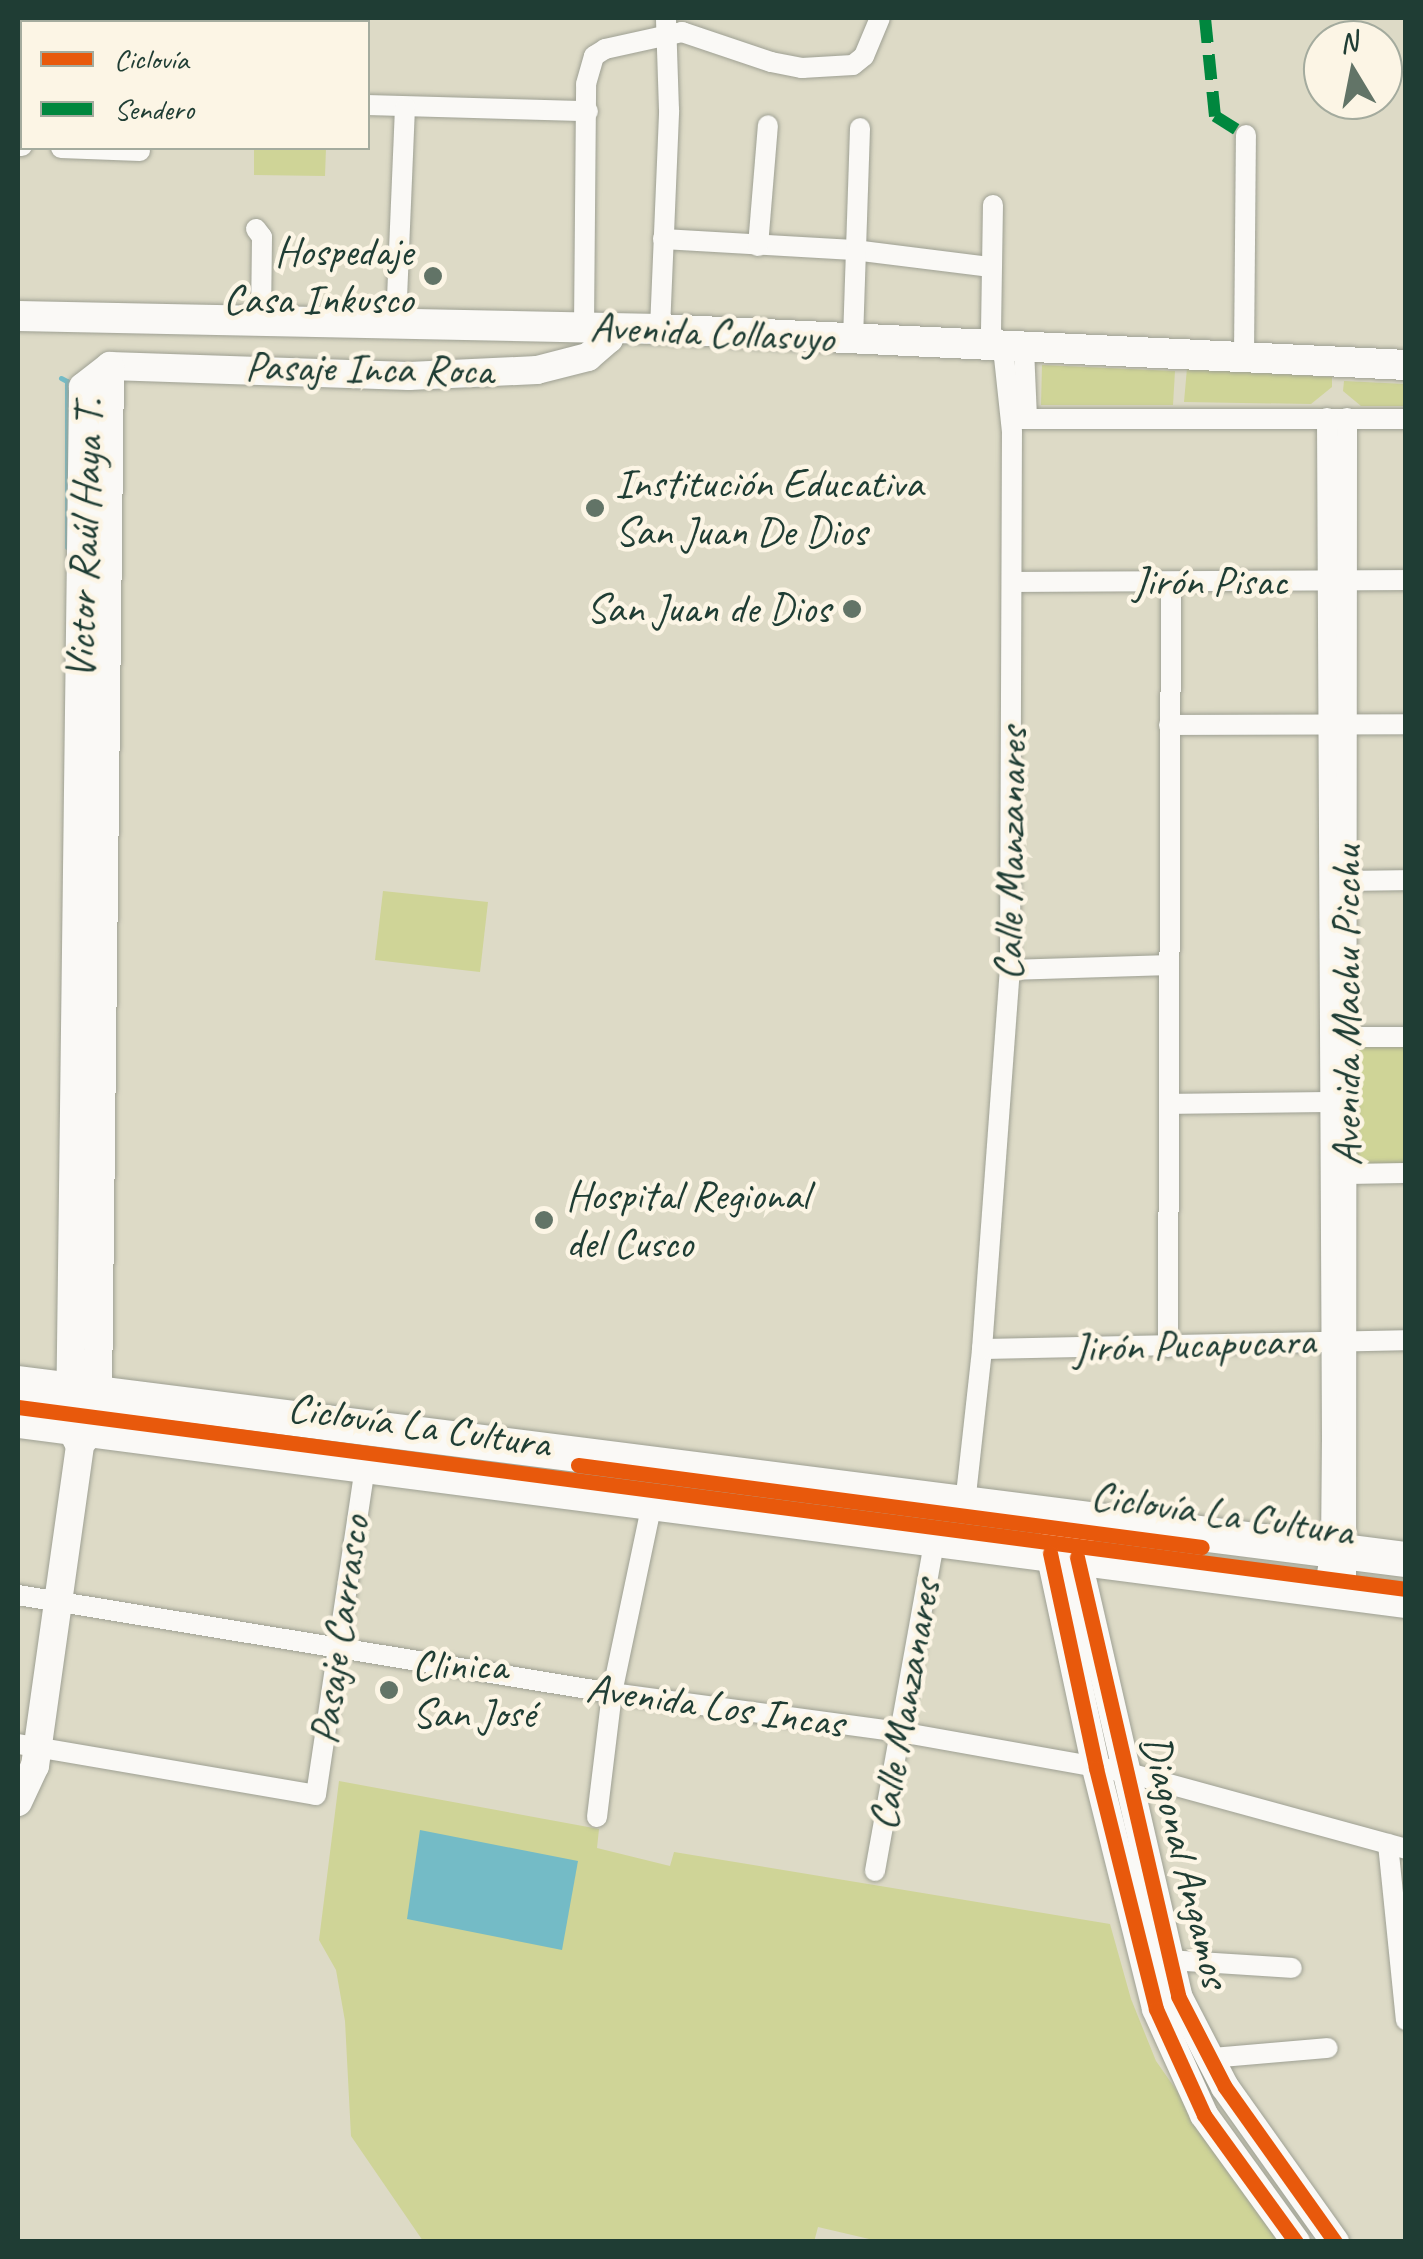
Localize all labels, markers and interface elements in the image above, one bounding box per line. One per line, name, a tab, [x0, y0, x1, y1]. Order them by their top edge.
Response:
legend	[20, 20, 370, 150]
north arrow	[1303, 20, 1403, 120]
text: N	[1336, 23, 1360, 61]
text: Ciclovía	[114, 40, 189, 78]
text: Sendero	[114, 90, 194, 128]
place label: Hospedaje Casa Inkusco	[223, 227, 413, 326]
marker: Hospedaje Casa Inkusco	[422, 265, 444, 287]
street label: Avenida Collasuyo	[589, 301, 835, 365]
street label: Pasaje Inca Roca	[245, 342, 493, 396]
street label: Victor Raúl Haya T.	[55, 398, 115, 680]
place label: Institución Educativa San Juan De Dios	[615, 459, 921, 558]
marker: Institución Educativa San Juan De Dios	[584, 497, 606, 519]
street label: Jirón Pisac	[1133, 557, 1287, 607]
place label: San Juan de Dios	[587, 584, 830, 634]
marker: San Juan de Dios	[839, 596, 865, 622]
street label: Calle Manzanares	[984, 727, 1038, 981]
street label: Avenida Machu Picchu	[1322, 846, 1372, 1166]
place label: Hospital Regional del Cusco	[566, 1171, 809, 1270]
marker: Hospital Regional del Cusco	[531, 1207, 557, 1233]
street label: Jirón Pucapucara	[1072, 1316, 1316, 1374]
street label: Ciclovía La Cultura	[284, 1383, 554, 1469]
street label: Ciclovía La Cultura	[1087, 1471, 1357, 1557]
street label: Pasaje Carrasco	[299, 1513, 381, 1747]
street label: Calle Manzanares	[858, 1576, 952, 1834]
place label: Clinica San José	[412, 1641, 535, 1740]
street label: Avenida Los Incas	[583, 1663, 847, 1749]
marker: Clinica San José	[376, 1677, 402, 1703]
street label: Diagonal Angamos	[1129, 1729, 1241, 1993]

